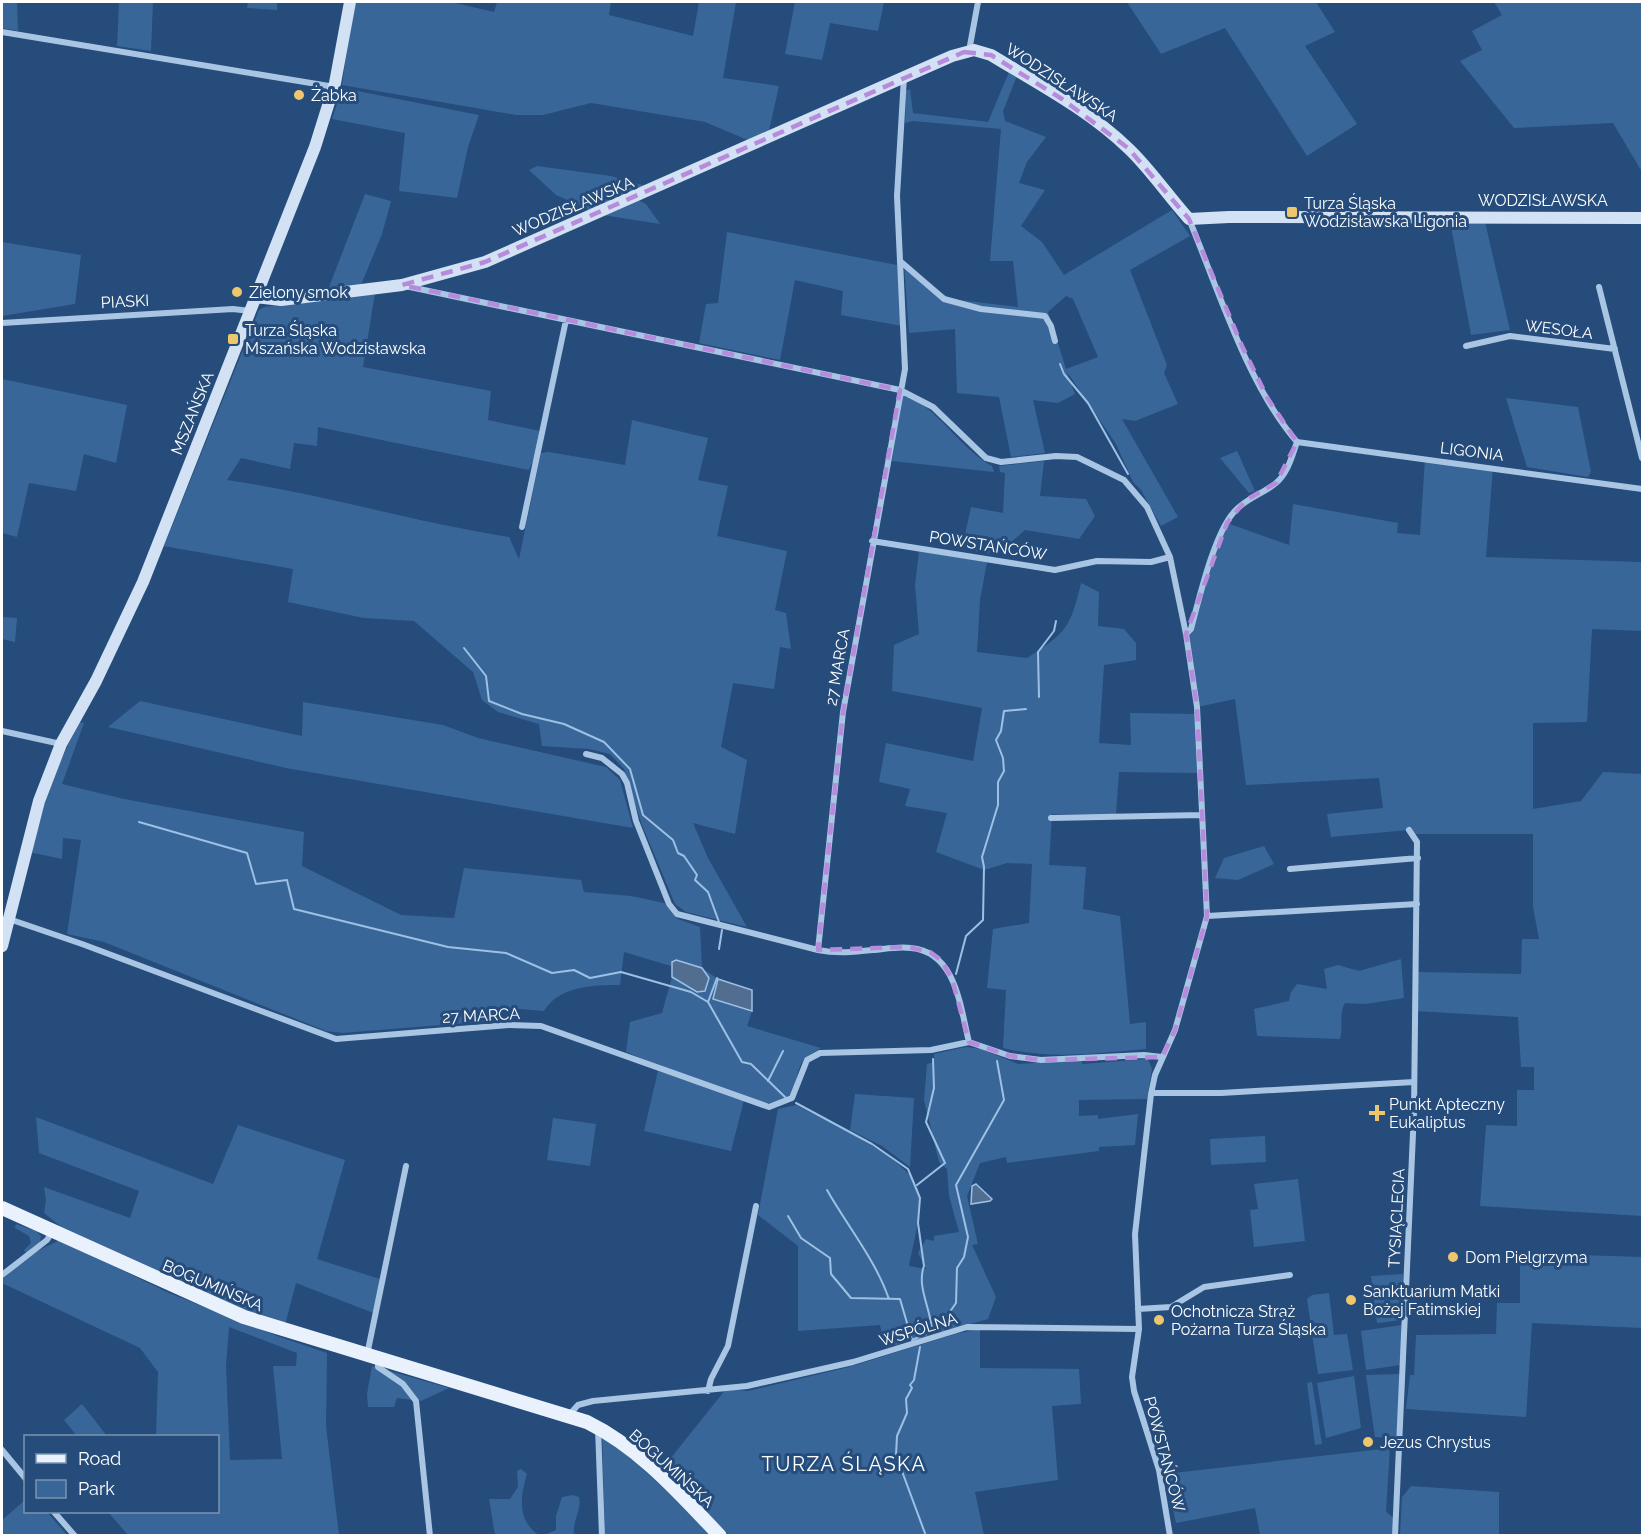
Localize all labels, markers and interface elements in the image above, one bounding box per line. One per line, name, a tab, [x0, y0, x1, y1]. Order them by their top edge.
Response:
street label: WODZISŁAWSKA	[1002, 39, 1122, 126]
place label: Żabka	[311, 85, 357, 105]
marker: Żabka	[292, 88, 306, 102]
street label: WODZISŁAWSKA	[510, 172, 637, 241]
street label: WODZISŁAWSKA	[1478, 191, 1608, 210]
place label: Turza Śląska Wodzisławska Ligonia	[1304, 193, 1467, 231]
marker: Turza Śląska Wodzisławska Ligonia	[1285, 205, 1299, 219]
place label: Zielony smok	[249, 283, 348, 302]
marker: Zielony smok	[230, 285, 244, 299]
street label: PIASKI	[100, 291, 150, 312]
street label: WESOŁA	[1524, 316, 1594, 343]
place label: Turza Śląska Mszańska Wodzisławska	[245, 320, 426, 358]
marker: Turza Śląska Mszańska Wodzisławska	[226, 332, 240, 346]
street label: MSZAŃSKA	[166, 368, 218, 457]
street label: LIGONIA	[1439, 438, 1505, 465]
street label: POWSTAŃCÓW	[928, 526, 1048, 564]
street label: 27 MARCA	[821, 627, 854, 707]
street label: 27 MARCA	[442, 1004, 521, 1027]
place label: Punkt Apteczny Eukaliptus	[1389, 1095, 1505, 1132]
marker: Punkt Apteczny Eukaliptus	[1370, 1106, 1384, 1120]
street label: TYSIĄCLECIA	[1384, 1168, 1409, 1268]
place label: Dom Pielgrzyma	[1465, 1248, 1587, 1267]
marker: Dom Pielgrzyma	[1446, 1250, 1460, 1264]
street label: BOGUMIŃSKA	[160, 1255, 266, 1315]
place label: Sanktuarium Matki Bożej Fatimskiej	[1363, 1282, 1500, 1319]
marker: Sanktuarium Matki Bożej Fatimskiej	[1344, 1293, 1358, 1307]
place label: Ochotnicza Straż Pożarna Turza Śląska	[1171, 1302, 1326, 1339]
street label: WSPÓLNA	[877, 1308, 960, 1350]
marker: Ochotnicza Straż Pożarna Turza Śląska	[1152, 1313, 1166, 1327]
street label: POWSTAŃCÓW	[1140, 1394, 1190, 1514]
street label: BOGUMIŃSKA	[625, 1425, 719, 1511]
place label: Jezus Chrystus	[1380, 1433, 1491, 1452]
legend	[24, 1435, 219, 1513]
marker: Jezus Chrystus	[1361, 1435, 1375, 1449]
text: Road	[78, 1448, 121, 1469]
district label: TURZA ŚLĄSKA	[762, 1451, 926, 1476]
text: Park	[78, 1478, 115, 1499]

